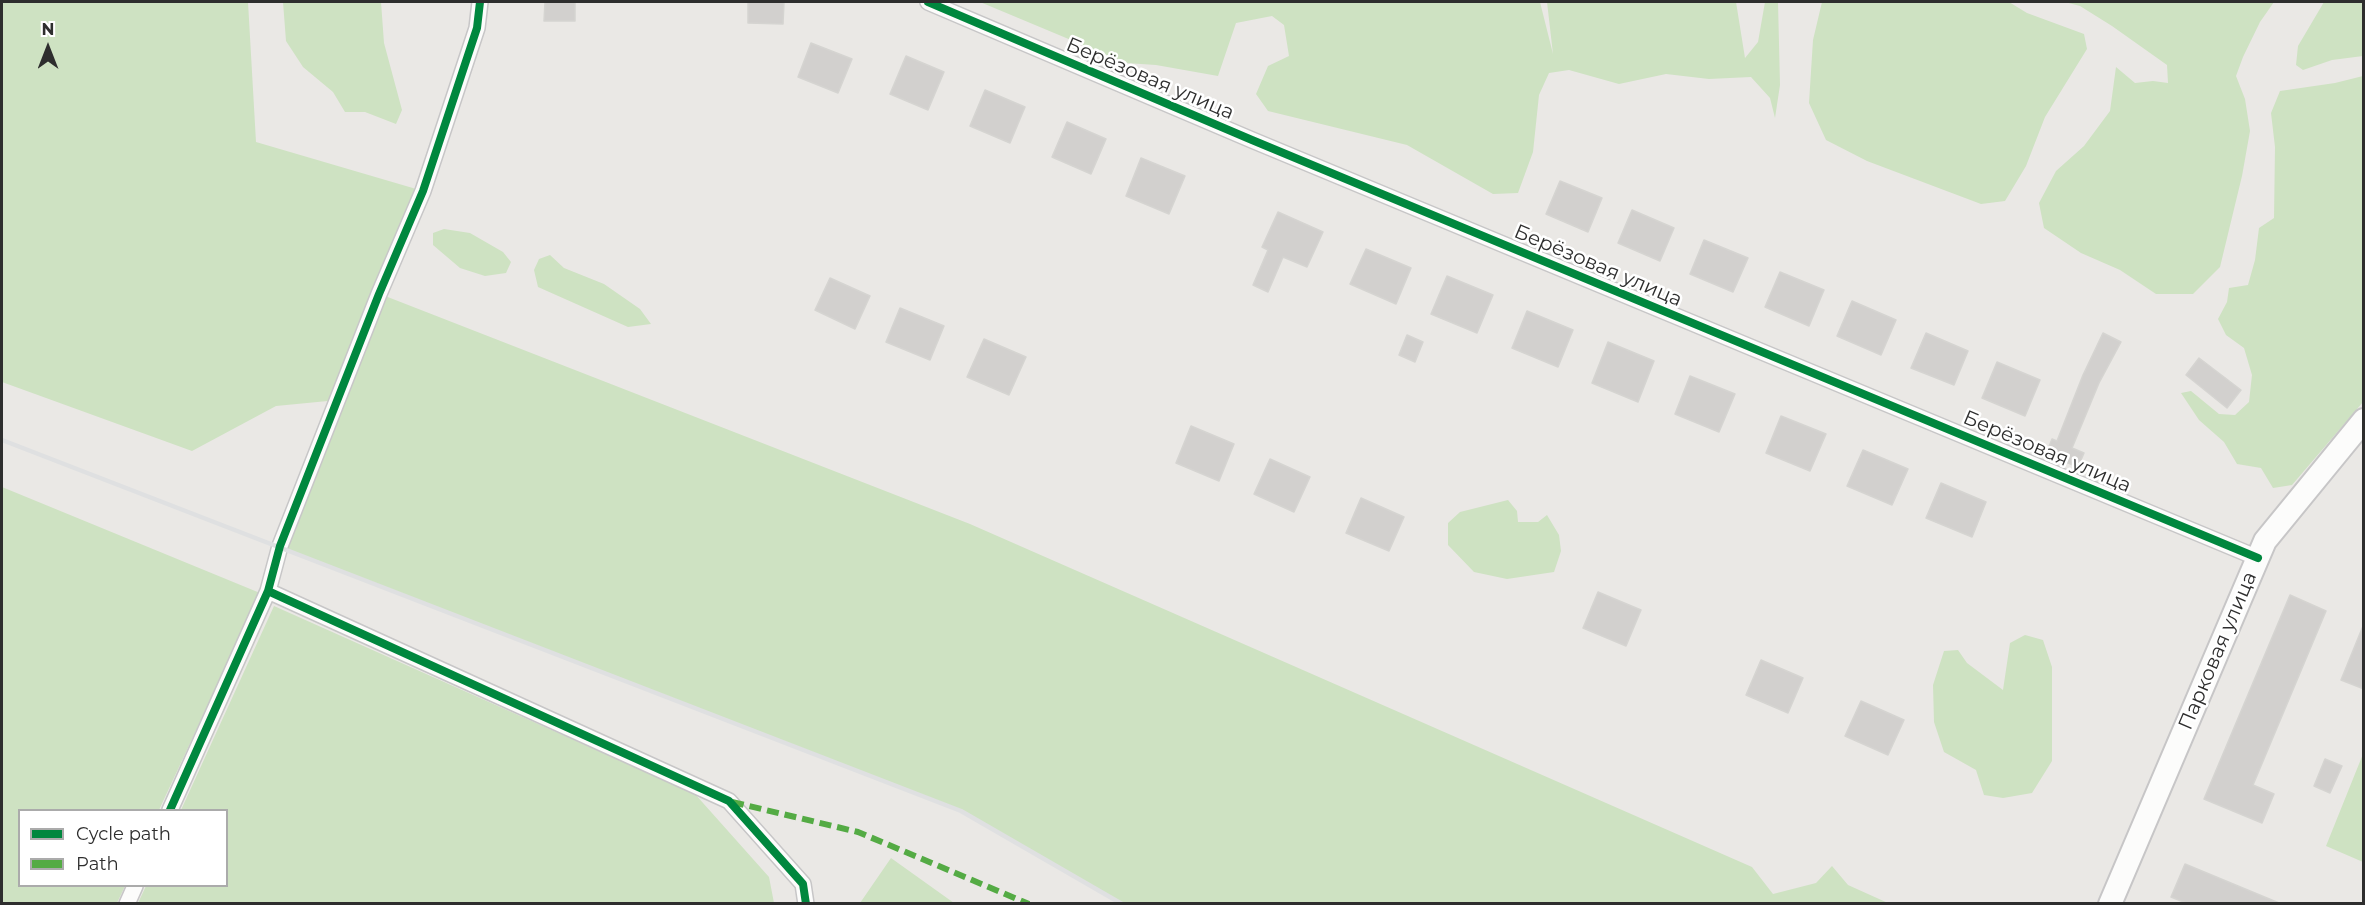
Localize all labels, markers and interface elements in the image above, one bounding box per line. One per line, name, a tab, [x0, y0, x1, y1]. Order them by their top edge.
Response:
north arrow	[18, 18, 78, 78]
text: N	[42, 20, 54, 39]
street label: Берёзовая улица	[1062, 33, 1238, 125]
street label: Берёзовая улица	[1510, 220, 1686, 312]
street label: Берёзовая улица	[1959, 406, 2135, 498]
street label: Парковая улица	[2174, 568, 2262, 734]
legend	[18, 809, 228, 887]
text: Cycle path	[76, 823, 171, 845]
text: Path	[76, 853, 119, 875]

